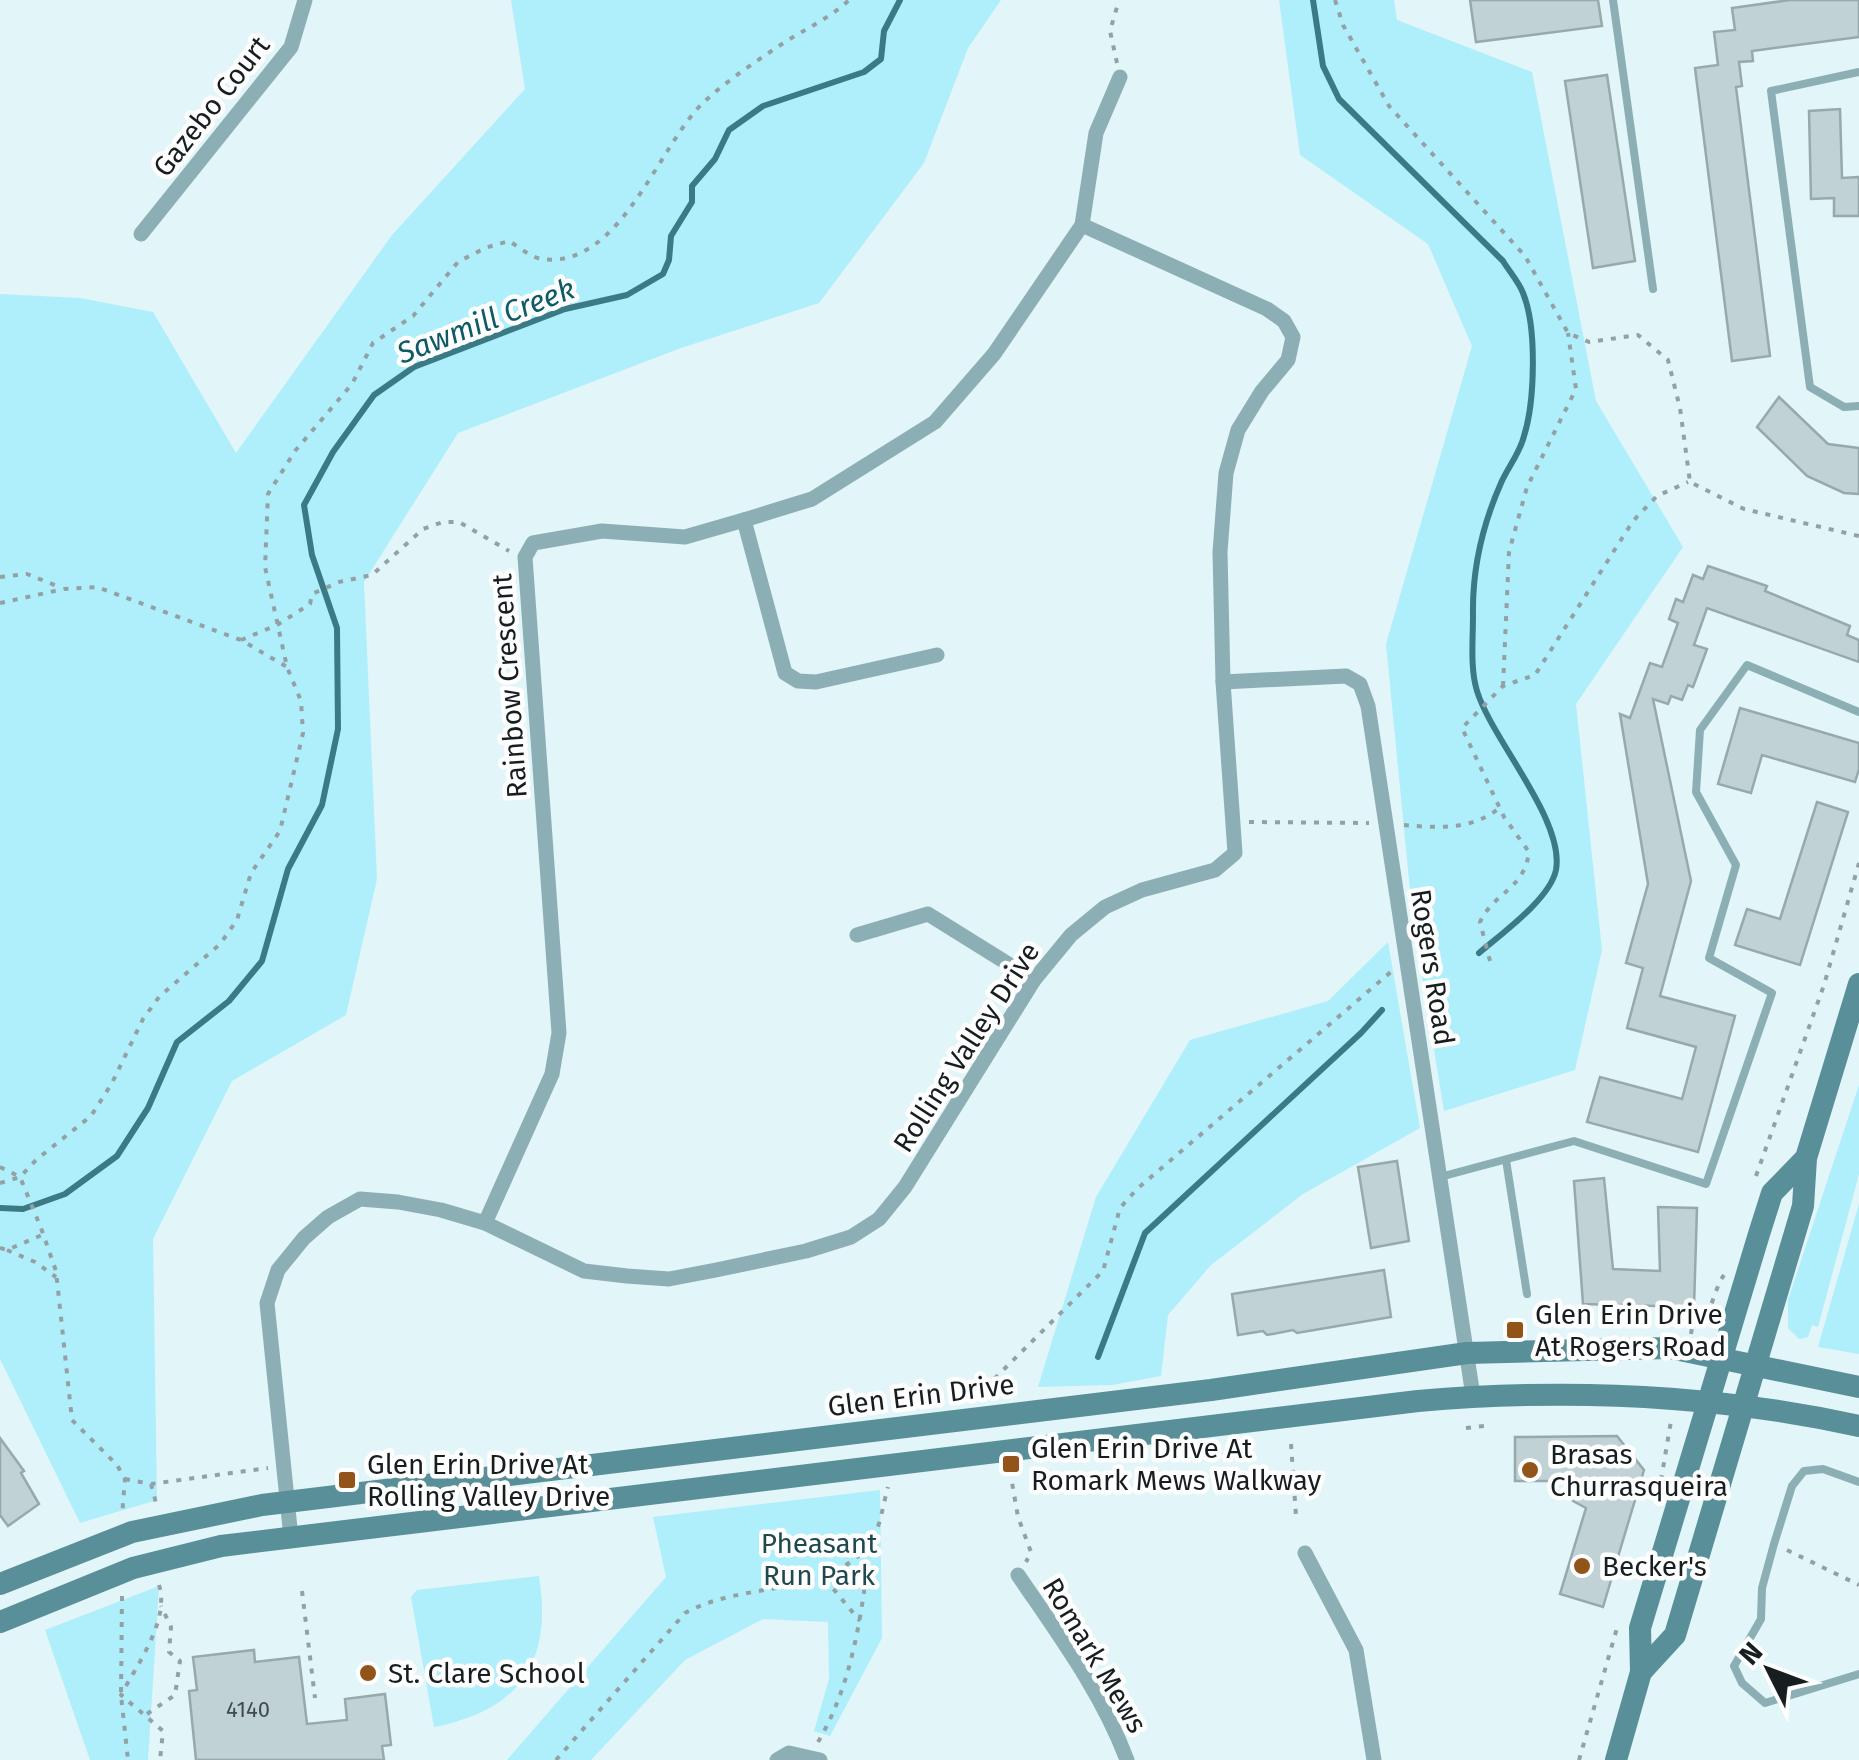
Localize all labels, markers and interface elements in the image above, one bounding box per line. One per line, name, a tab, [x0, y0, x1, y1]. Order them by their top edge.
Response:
street label: Gazebo Court	[146, 29, 277, 183]
water label: Sawmill Creek	[391, 271, 580, 372]
street label: Rainbow Crescent	[485, 572, 534, 799]
street label: Rogers Road	[1404, 887, 1461, 1048]
street label: Rolling Valley Drive	[886, 936, 1046, 1158]
place label: Glen Erin Drive At Rogers Road	[1535, 1298, 1726, 1363]
marker: Glen Erin Drive At Rogers Road	[1504, 1319, 1526, 1341]
street label: Glen Erin Drive	[826, 1368, 1016, 1423]
place label: Glen Erin Drive At Romark Mews Walkway	[1031, 1432, 1322, 1497]
place label: Brasas Churrasqueira	[1550, 1438, 1728, 1503]
place label: Glen Erin Drive At Rolling Valley Drive	[367, 1448, 610, 1513]
marker: Glen Erin Drive At Romark Mews Walkway	[1000, 1453, 1022, 1475]
marker: Brasas Churrasqueira	[1519, 1459, 1541, 1481]
marker: Glen Erin Drive At Rolling Valley Drive	[336, 1469, 358, 1491]
park label: Pheasant Run Park	[761, 1527, 878, 1592]
place label: Becker's	[1602, 1550, 1707, 1583]
marker: Becker's	[1571, 1555, 1593, 1577]
street label: Romark Mews	[1035, 1572, 1154, 1739]
north arrow	[1719, 1620, 1819, 1720]
text: N	[1732, 1636, 1769, 1672]
place label: St. Clare School	[388, 1657, 585, 1690]
marker: St. Clare School	[357, 1662, 379, 1684]
house number: 4140	[226, 1696, 270, 1723]

